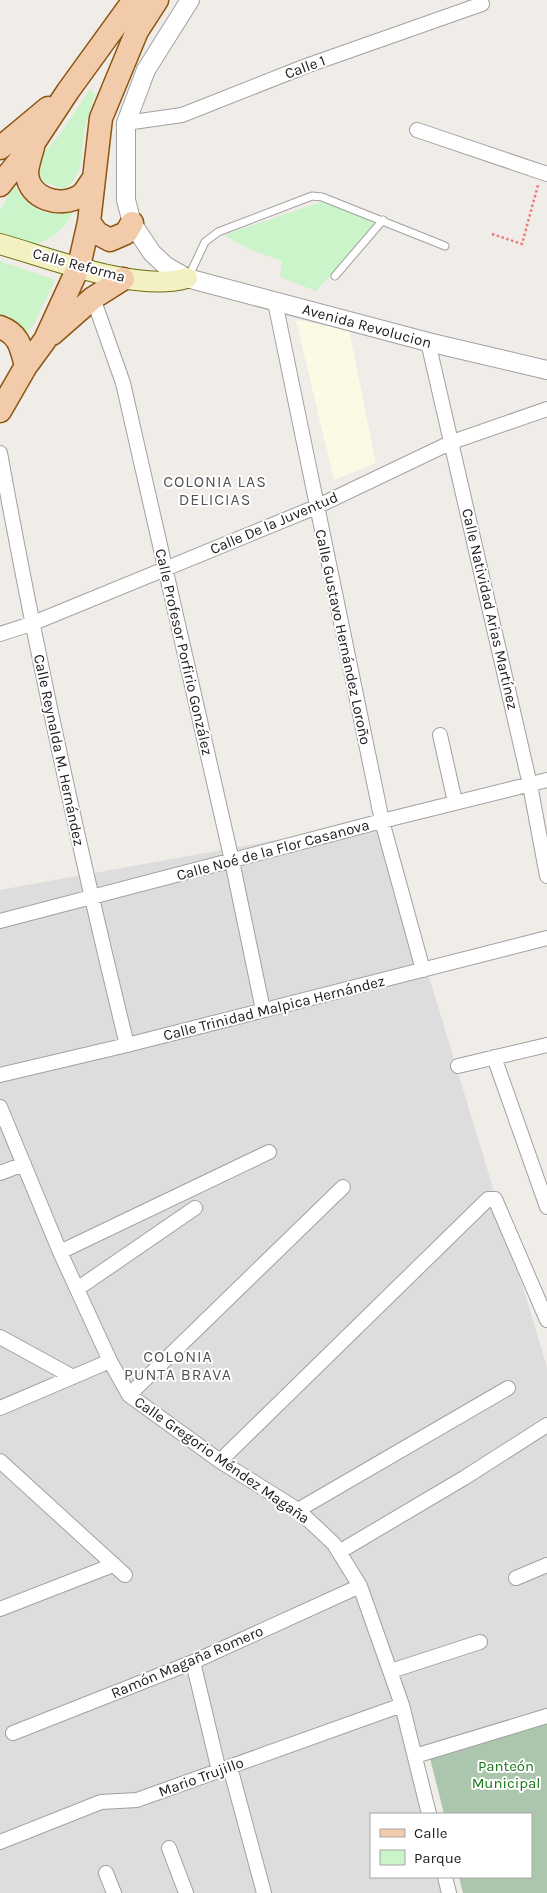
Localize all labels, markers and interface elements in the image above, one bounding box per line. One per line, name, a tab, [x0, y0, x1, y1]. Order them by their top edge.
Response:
street label: Calle 1	[282, 51, 328, 83]
street label: Calle Reforma	[31, 244, 127, 286]
street label: Avenida Revolucion	[300, 300, 434, 352]
district label: COLONIA LAS DELICIAS	[163, 472, 267, 509]
street label: Calle De la Juventud	[207, 488, 341, 558]
street label: Calle Natividad Arias Martínez	[458, 507, 522, 711]
street label: Calle Gustavo Hernández Loroño	[311, 528, 375, 746]
street label: Calle Profesor Porfirio González	[151, 547, 217, 757]
street label: Calle Reynalda M. Hernández	[30, 653, 88, 847]
street label: Calle Noé de la Flor Casanova	[175, 816, 371, 884]
street label: Calle Trinidad Malpica Hernández	[161, 972, 387, 1044]
district label: COLONIA PUNTA BRAVA	[124, 1347, 232, 1384]
street label: Calle Gregorio Méndez Magaña	[131, 1392, 313, 1528]
street label: Ramón Magaña Romero	[108, 1622, 266, 1702]
street label: Mario Trujillo	[156, 1753, 246, 1801]
park label: Panteón Municipal	[472, 1757, 540, 1792]
legend	[370, 1813, 532, 1878]
text: Calle	[414, 1824, 448, 1842]
text: Parque	[414, 1849, 462, 1867]

